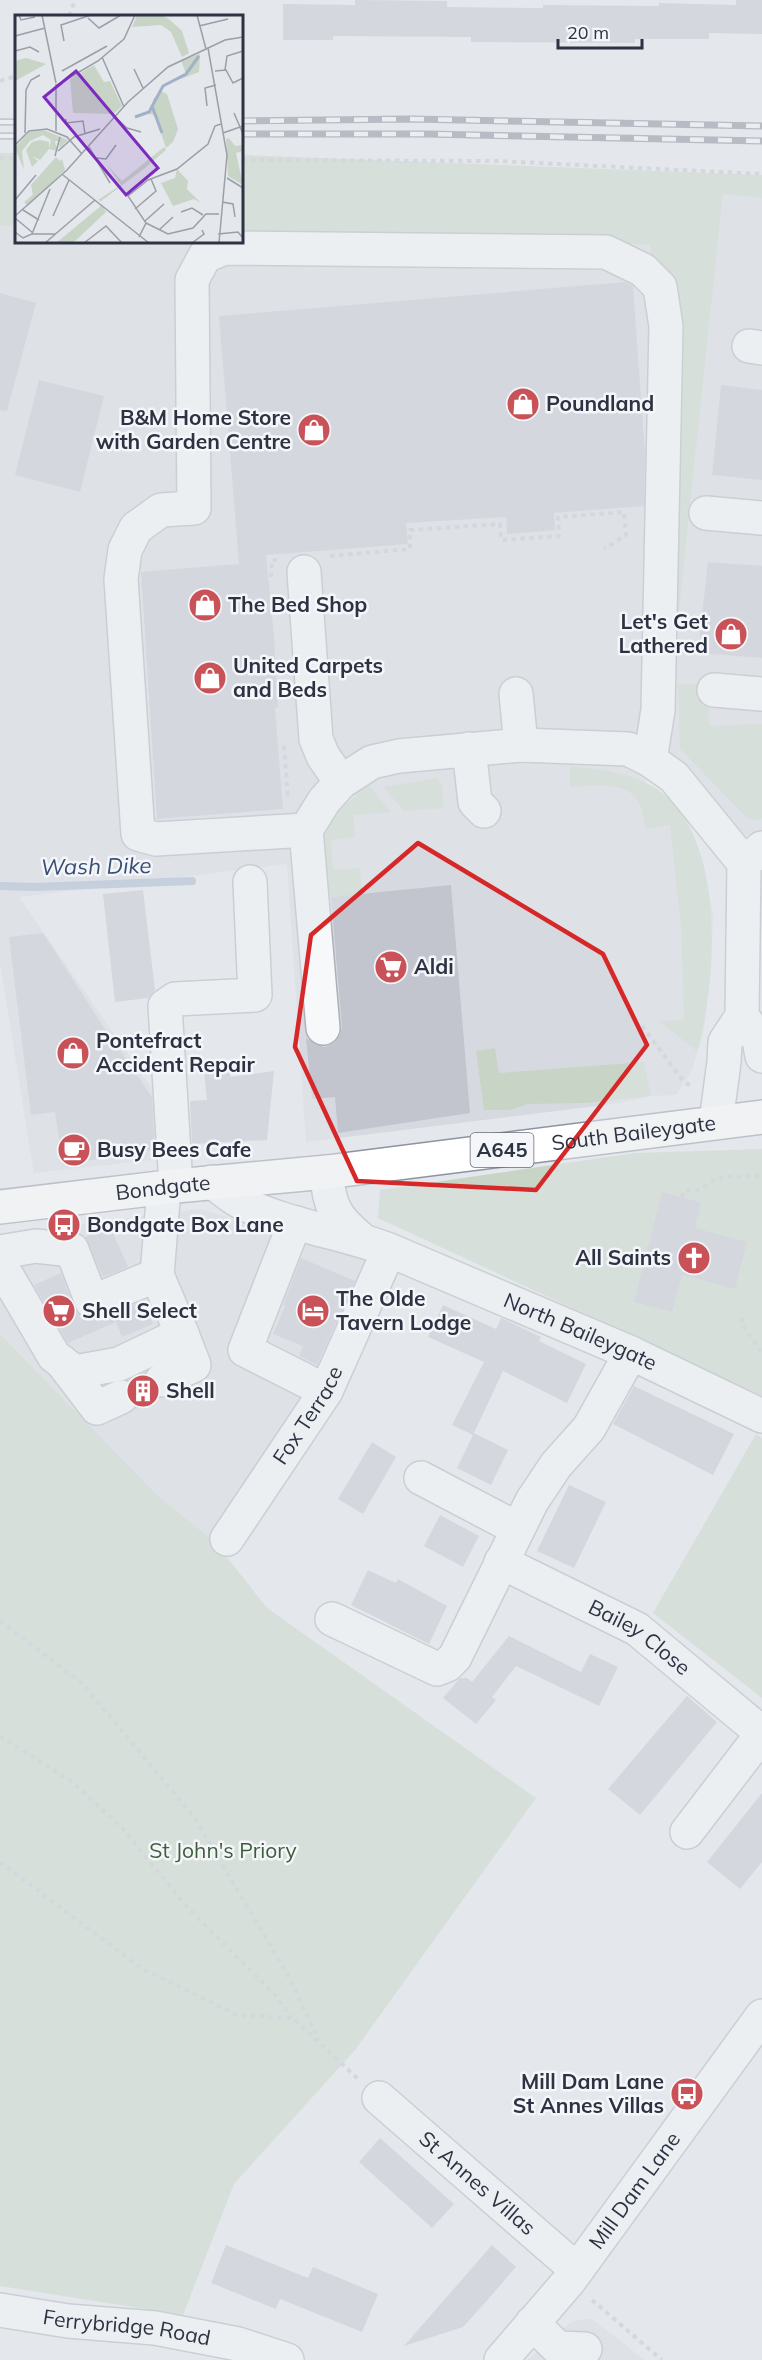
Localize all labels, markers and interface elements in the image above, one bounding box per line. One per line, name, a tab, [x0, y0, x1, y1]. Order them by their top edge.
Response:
scale bar	[558, 12, 642, 50]
inset map	[15, 15, 243, 243]
text: 20 m	[567, 21, 609, 44]
shop icon: Poundland	[505, 386, 541, 422]
place label: Poundland	[546, 390, 654, 416]
place label: B&M Home Store with Garden Centre	[96, 404, 291, 454]
shop icon: B&M Home Store with Garden Centre	[296, 412, 332, 448]
shop icon: The Bed Shop	[187, 587, 223, 623]
place label: The Bed Shop	[228, 591, 367, 617]
place label: Let's Get Lathered	[618, 608, 708, 658]
shop icon: Let's Get Lathered	[713, 616, 749, 652]
place label: United Carpets and Beds	[233, 652, 383, 702]
shop icon: United Carpets and Beds	[192, 660, 228, 696]
water label: Wash Dike	[40, 851, 152, 881]
supermarket icon: Aldi	[373, 949, 409, 985]
place label: Aldi	[414, 953, 454, 979]
place label: Pontefract Accident Repair	[96, 1027, 255, 1077]
shop icon: Pontefract Accident Repair	[55, 1035, 91, 1071]
street label: South Baileygate	[550, 1109, 717, 1156]
cafe icon: Busy Bees Cafe	[56, 1132, 92, 1168]
road number: A645	[470, 1133, 534, 1167]
place label: Busy Bees Cafe	[97, 1136, 251, 1162]
street label: Bondgate	[114, 1169, 211, 1205]
bus stop icon: Bondgate Box Lane	[46, 1207, 82, 1243]
place label: Bondgate Box Lane	[87, 1211, 284, 1237]
church icon: All Saints	[676, 1240, 712, 1276]
place label: All Saints	[575, 1244, 671, 1270]
place label: The Olde Tavern Lodge	[336, 1285, 471, 1335]
street label: North Baileygate	[500, 1286, 661, 1375]
supermarket icon: Shell Select	[41, 1293, 77, 1329]
hotel icon: The Olde Tavern Lodge	[295, 1293, 331, 1329]
place label: Shell Select	[82, 1297, 197, 1323]
street label: Fox Terrace	[267, 1362, 348, 1469]
building icon: Shell	[125, 1373, 161, 1409]
place label: Shell	[166, 1377, 215, 1403]
street label: Bailey Close	[584, 1593, 696, 1680]
park label: St John's Priory	[149, 1837, 297, 1863]
place label: Mill Dam Lane St Annes Villas	[513, 2068, 664, 2118]
bus stop icon: Mill Dam Lane St Annes Villas	[669, 2076, 705, 2112]
street label: St Annes Villas	[414, 2125, 541, 2240]
street label: Mill Dam Lane	[583, 2126, 685, 2254]
street label: Ferrybridge Road	[41, 2303, 213, 2350]

